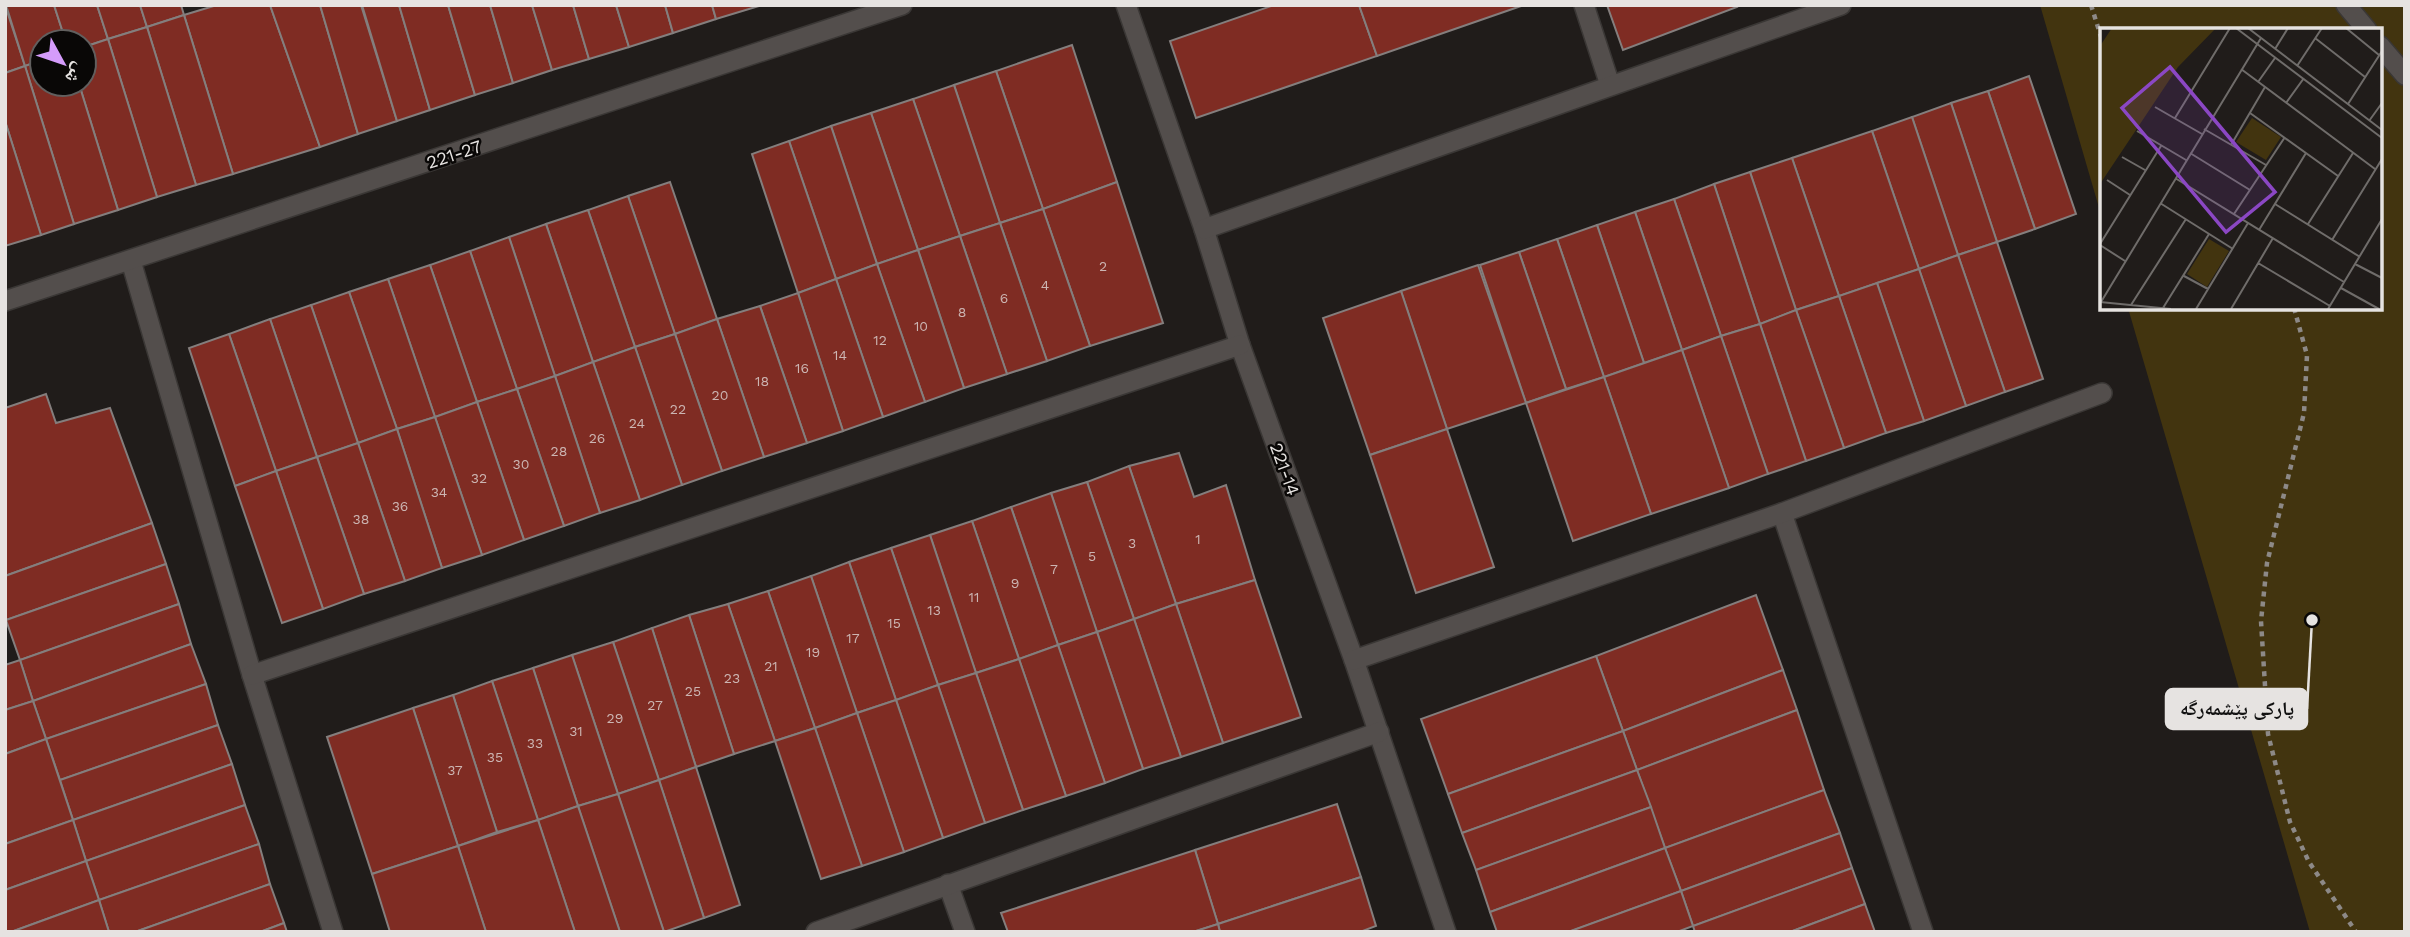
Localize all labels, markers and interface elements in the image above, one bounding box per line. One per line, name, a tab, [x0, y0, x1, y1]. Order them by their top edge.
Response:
north arrow	[28, 28, 98, 98]
inset map	[2100, 28, 2382, 310]
text: ش	[60, 58, 91, 89]
street label: 221-27	[424, 135, 484, 173]
house number: 2	[1099, 258, 1107, 274]
house number: 4	[1041, 277, 1049, 293]
house number: 6	[1000, 290, 1008, 306]
house number: 8	[958, 304, 966, 320]
house number: 10	[914, 318, 928, 334]
house number: 12	[873, 332, 887, 348]
house number: 14	[833, 347, 847, 363]
house number: 16	[795, 360, 809, 376]
house number: 18	[755, 373, 769, 389]
house number: 20	[712, 387, 728, 403]
house number: 22	[670, 401, 686, 417]
house number: 24	[629, 415, 645, 431]
house number: 26	[589, 430, 605, 446]
street label: 221-14	[1266, 440, 1304, 498]
house number: 28	[551, 443, 567, 459]
house number: 30	[513, 456, 529, 472]
house number: 32	[471, 470, 487, 486]
house number: 34	[431, 484, 447, 500]
house number: 36	[392, 498, 408, 514]
house number: 38	[353, 511, 369, 527]
house number: 1	[1195, 531, 1201, 547]
house number: 3	[1128, 535, 1136, 551]
house number: 5	[1088, 548, 1096, 564]
house number: 7	[1050, 561, 1058, 577]
house number: 9	[1011, 575, 1019, 591]
house number: 11	[969, 589, 979, 605]
house number: 13	[927, 602, 941, 618]
house number: 15	[887, 615, 901, 631]
house number: 17	[846, 630, 860, 646]
house number: 19	[806, 644, 820, 660]
house number: 21	[764, 658, 778, 674]
house number: 23	[724, 670, 740, 686]
house number: 25	[685, 683, 701, 699]
callout: پارکی پێشمەرگە	[2166, 689, 2307, 729]
house number: 27	[647, 697, 663, 713]
text: پارکی پێشمەرگە	[2180, 697, 2294, 720]
house number: 29	[607, 710, 623, 726]
house number: 31	[569, 723, 583, 739]
house number: 33	[527, 735, 543, 751]
house number: 35	[487, 749, 503, 765]
house number: 37	[447, 762, 463, 778]

